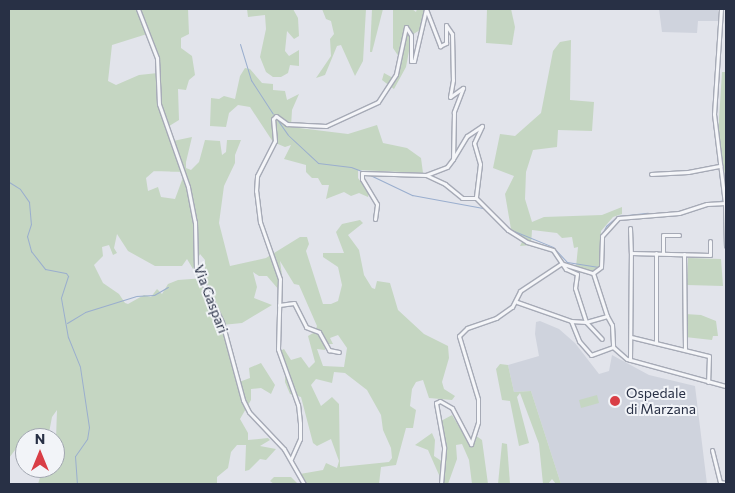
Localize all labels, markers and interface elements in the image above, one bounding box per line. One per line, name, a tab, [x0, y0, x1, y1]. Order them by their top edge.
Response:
street label: Via Gaspari	[190, 262, 232, 336]
place label: Ospedale di Marzana	[626, 385, 696, 418]
marker: Ospedale di Marzana	[608, 394, 622, 408]
north arrow	[15, 428, 65, 478]
text: N	[35, 430, 45, 447]

